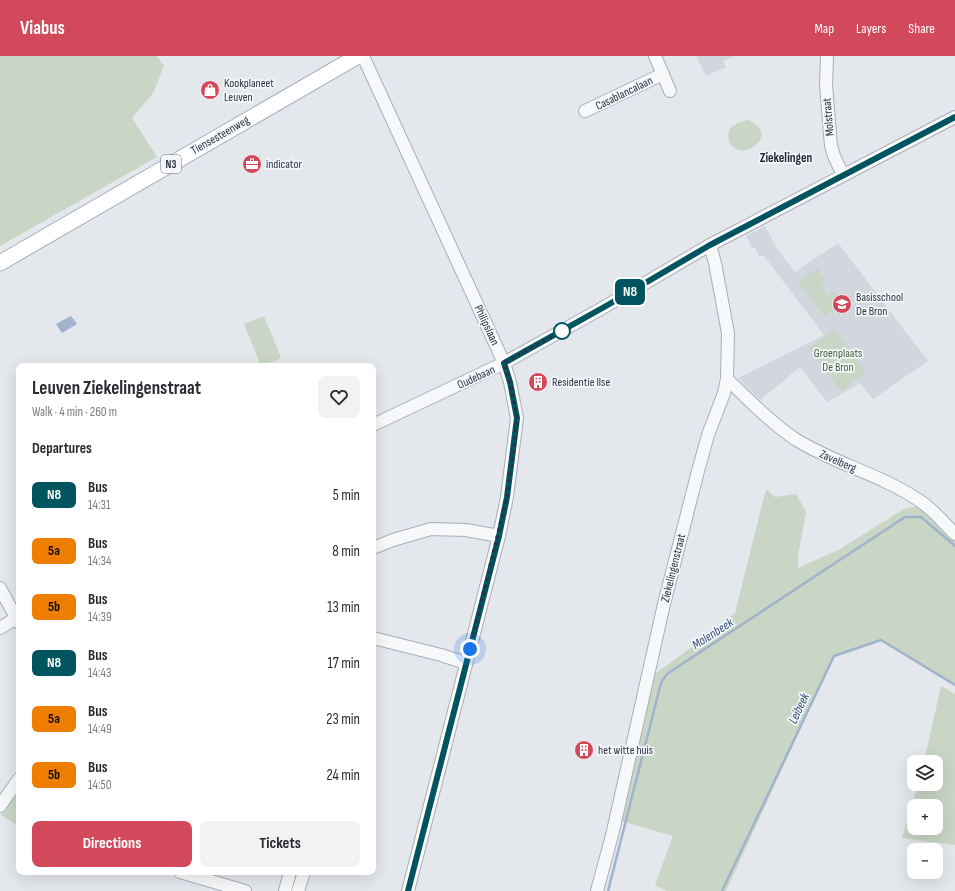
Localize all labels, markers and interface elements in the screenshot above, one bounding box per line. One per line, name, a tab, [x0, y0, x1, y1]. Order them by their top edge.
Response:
text: Viabus	[20, 17, 65, 40]
text: Map	[814, 20, 834, 37]
text: Layers	[856, 20, 886, 37]
text: Share	[908, 20, 935, 37]
street label: Casablancalaan	[593, 73, 655, 114]
place label: Kookplaneet Leuven	[224, 76, 274, 105]
shop icon: Kookplaneet Leuven	[199, 79, 221, 101]
street label: Molstraat	[819, 97, 838, 137]
street label: Tiensesteenweg	[188, 113, 252, 158]
district label: Ziekelingen	[760, 150, 813, 166]
office icon: indicator	[241, 153, 263, 175]
road number: N3	[161, 155, 181, 173]
place label: indicator	[266, 157, 302, 172]
line badge: N8	[612, 279, 648, 305]
text: N8	[623, 283, 637, 300]
place label: Basisschool De Bron	[856, 290, 903, 319]
school or university icon: Basisschool De Bron	[831, 293, 853, 315]
street label: Philipslaan	[471, 303, 502, 348]
unlabelled marker	[553, 322, 571, 340]
park label: Groenplaats De Bron	[814, 346, 862, 375]
street label: Oudebaan	[455, 362, 498, 393]
building icon: Residentie Ilse	[527, 371, 549, 393]
place label: Residentie Ilse	[552, 375, 610, 390]
button: heart	[318, 376, 360, 418]
text: Leuven Ziekelingenstraat	[32, 377, 201, 400]
text: Walk · 4 min · 260 m	[32, 404, 117, 420]
text: Departures	[32, 439, 92, 458]
street label: Zavelberg	[817, 447, 859, 476]
text: Bus	[88, 478, 107, 497]
text: N8	[47, 486, 61, 503]
text: 5 min	[333, 486, 360, 505]
text: 14:31	[88, 497, 110, 513]
street label: Ziekelingenstraat	[658, 532, 689, 604]
text: Bus	[88, 534, 107, 553]
text: 5a	[48, 542, 60, 559]
text: 8 min	[332, 542, 360, 561]
text: 14:34	[88, 553, 111, 569]
text: Bus	[88, 590, 107, 609]
text: 5b	[48, 598, 60, 615]
text: 13 min	[327, 598, 360, 617]
text: 14:39	[88, 609, 112, 625]
water label: Molenbeek	[689, 614, 737, 653]
your location	[460, 639, 480, 659]
text: Bus	[88, 646, 107, 665]
text: N8	[47, 654, 61, 671]
text: 17 min	[328, 654, 360, 673]
text: 14:43	[88, 665, 111, 681]
water label: Leibeek	[785, 689, 813, 726]
text: Bus	[88, 702, 107, 721]
text: 5a	[48, 710, 60, 727]
text: 23 min	[326, 710, 360, 729]
text: 14:49	[88, 721, 112, 737]
building icon: het witte huis	[573, 739, 595, 761]
place label: het witte huis	[598, 743, 653, 758]
map controls	[907, 755, 943, 879]
button: layers	[907, 755, 943, 791]
text: Bus	[88, 758, 107, 777]
text: 5b	[48, 766, 60, 783]
text: 24 min	[326, 766, 360, 785]
text: 14:50	[88, 777, 111, 793]
button: +	[907, 799, 943, 835]
button: Directions	[32, 821, 192, 867]
button: Tickets	[200, 821, 360, 867]
button: −	[907, 843, 943, 879]

